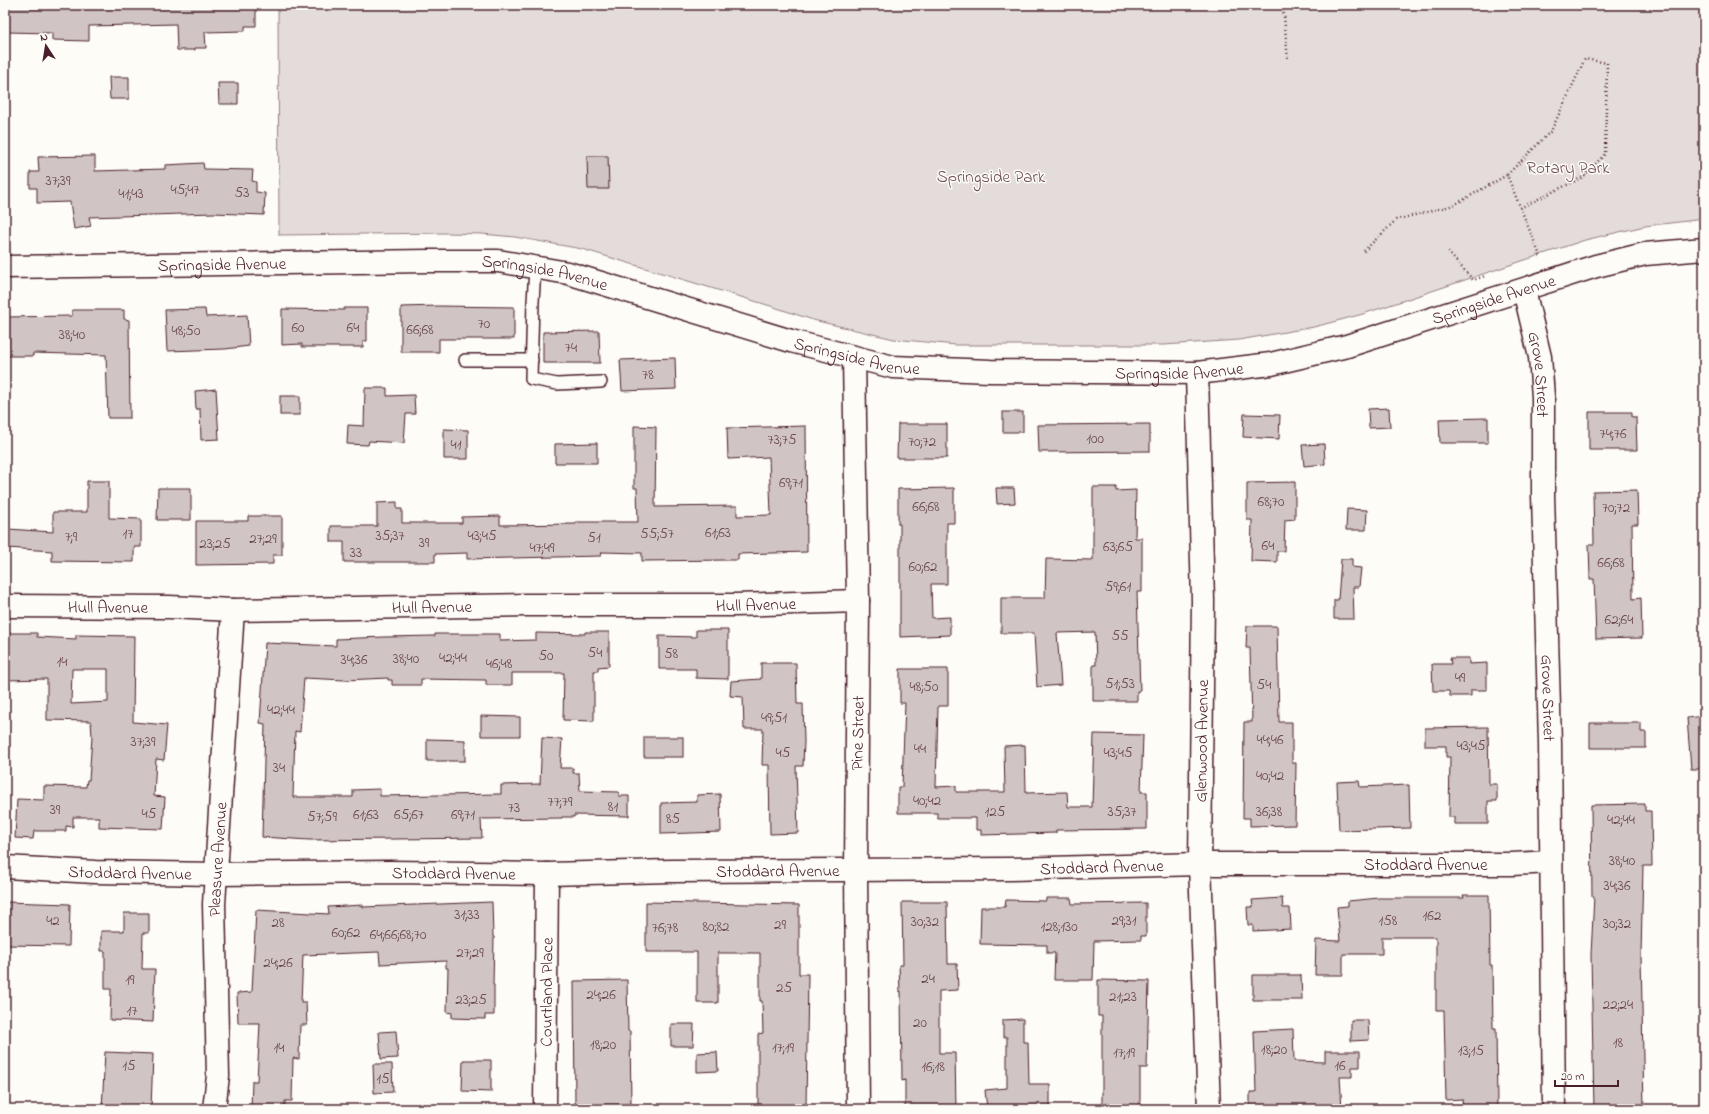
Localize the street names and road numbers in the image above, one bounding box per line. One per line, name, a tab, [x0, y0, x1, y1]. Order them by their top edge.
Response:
street label: Springside Avenue	[482, 250, 611, 299]
street label: Springside Avenue	[158, 252, 287, 280]
street label: Springside Avenue	[1429, 269, 1559, 332]
street label: Grove Street	[1520, 329, 1554, 418]
street label: Springside Avenue	[791, 331, 921, 382]
street label: Springside Avenue	[1115, 356, 1245, 389]
street label: Hull Avenue	[716, 592, 797, 619]
street label: Hull Avenue	[68, 595, 149, 621]
street label: Hull Avenue	[391, 595, 473, 621]
street label: Grove Street	[1534, 654, 1561, 742]
street label: Glenwood Avenue	[1189, 679, 1216, 803]
street label: Pine Street	[845, 695, 872, 771]
street label: Pleasure Avenue	[203, 801, 235, 917]
street label: Stoddard Avenue	[1364, 853, 1488, 878]
street label: Stoddard Avenue	[1040, 854, 1164, 882]
street label: Stoddard Avenue	[716, 859, 840, 885]
street label: Stoddard Avenue	[67, 860, 192, 888]
street label: Stoddard Avenue	[392, 861, 516, 888]
street label: Courtland Place	[535, 937, 560, 1047]

